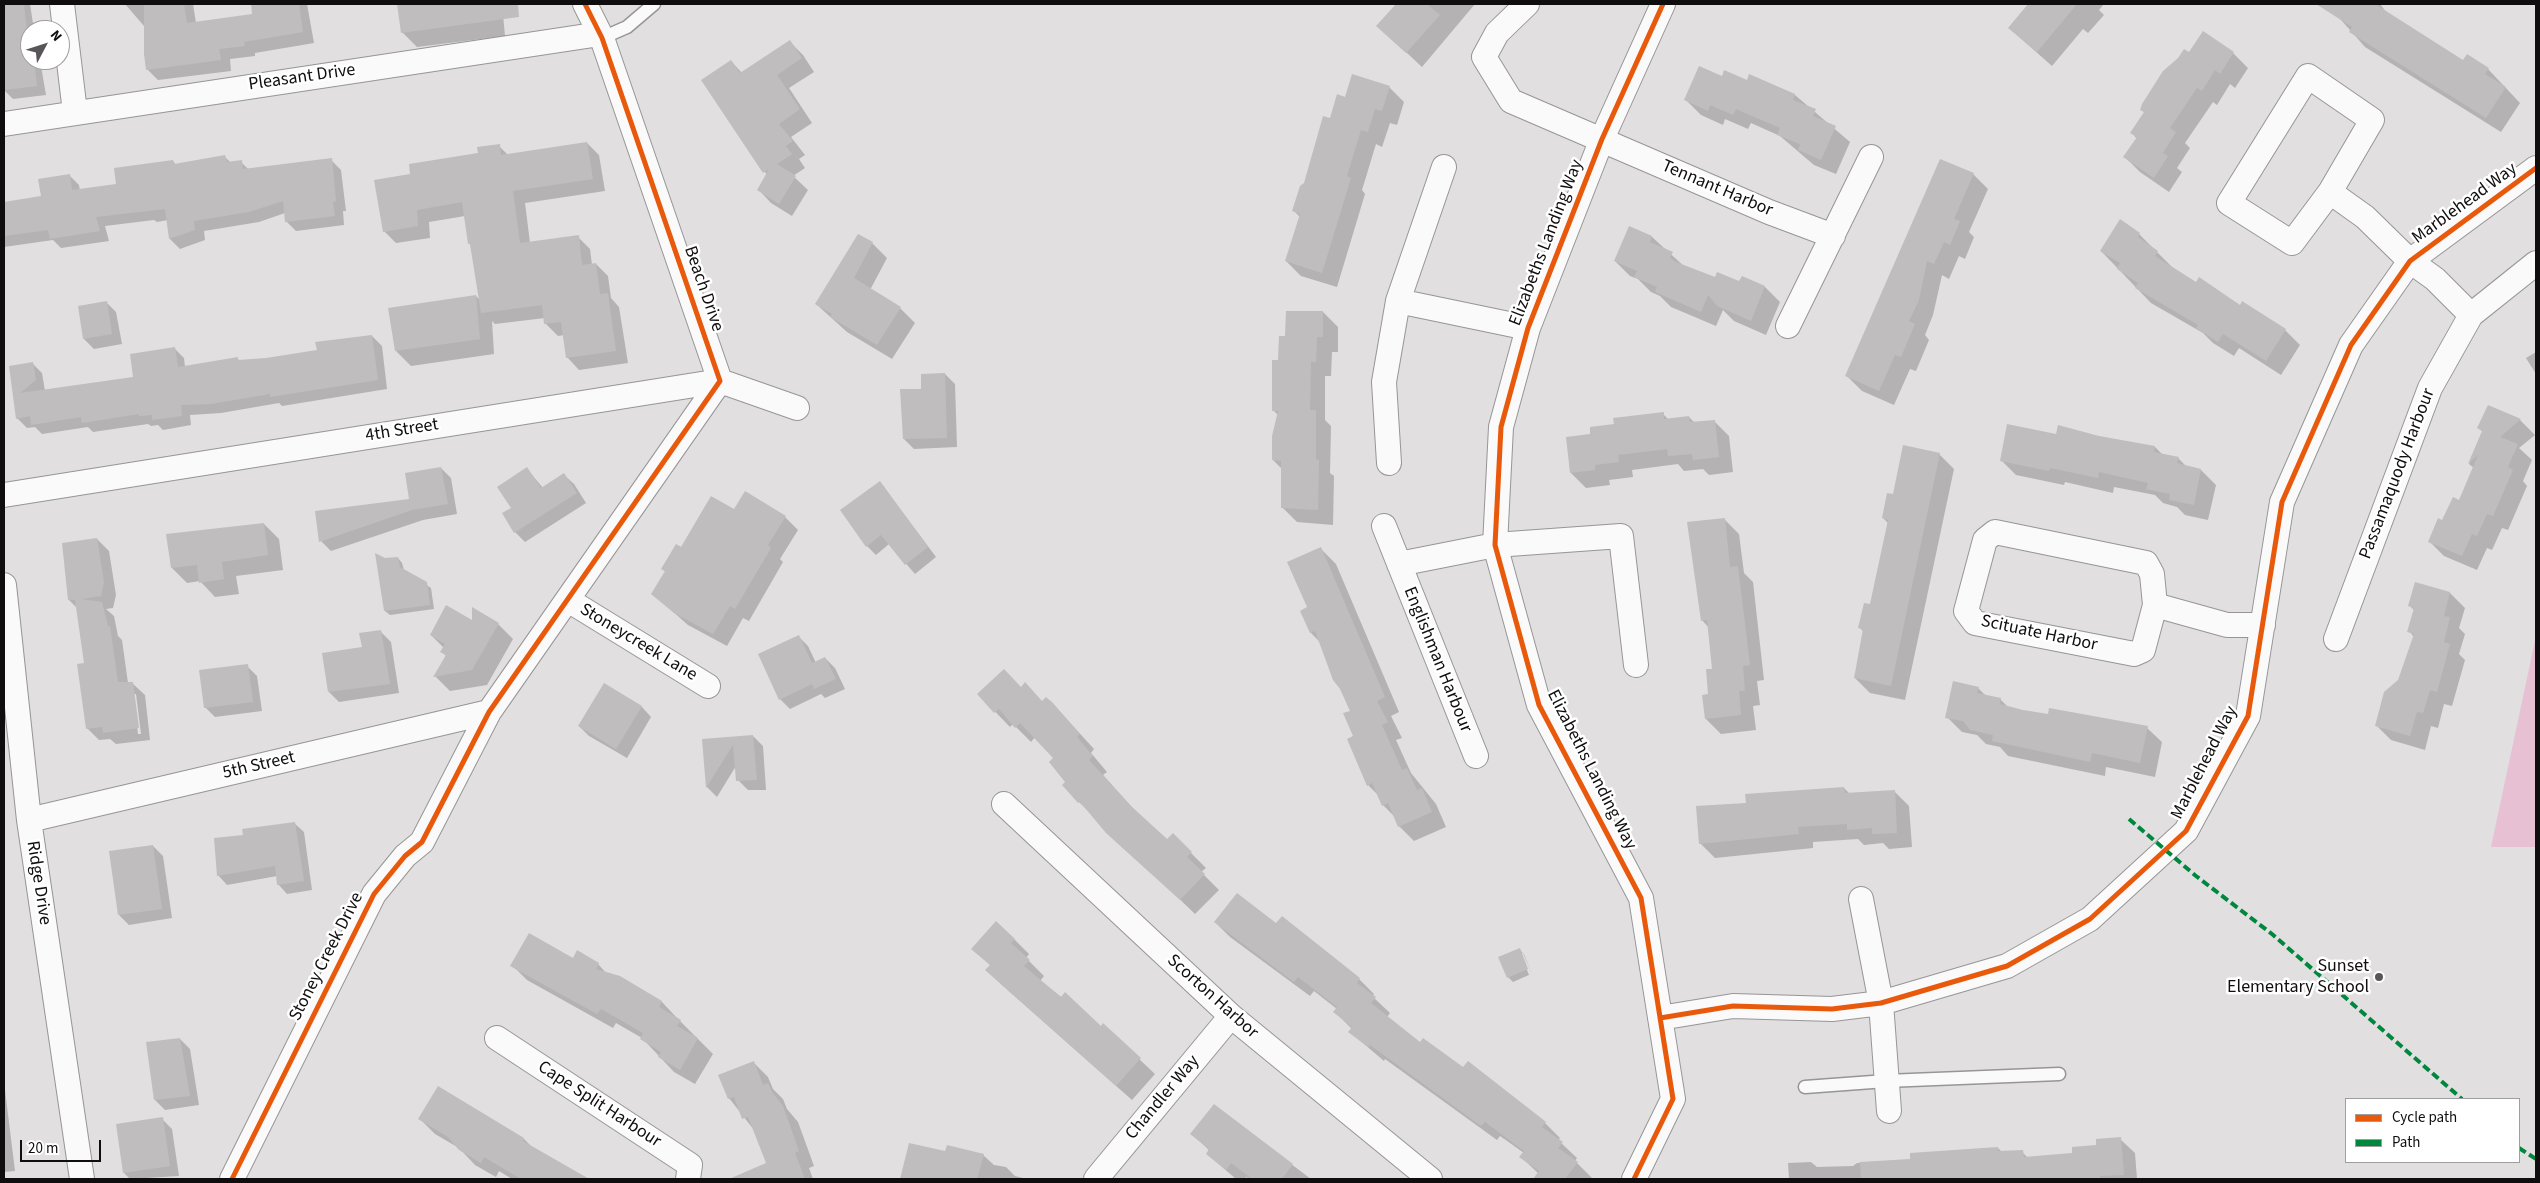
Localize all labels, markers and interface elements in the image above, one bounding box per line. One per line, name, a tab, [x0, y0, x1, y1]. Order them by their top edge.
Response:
north arrow	[20, 20, 70, 70]
text: N	[45, 26, 66, 46]
street label: Pleasant Drive	[247, 60, 357, 96]
street label: Tennant Harbor	[1658, 156, 1776, 222]
street label: Elizabeths Landing Way	[1505, 157, 1589, 329]
street label: Marblehead Way	[2408, 159, 2522, 249]
street label: Beach Drive	[678, 243, 728, 335]
street label: Passamaquody Harbour	[2355, 386, 2441, 562]
street label: 4th Street	[364, 415, 440, 447]
street label: Englishman Harbour	[1398, 584, 1476, 736]
street label: Stoneycreek Lane	[575, 599, 701, 687]
street label: Scituate Harbor	[1979, 611, 2099, 657]
street label: Elizabeths Landing Way	[1541, 686, 1641, 854]
street label: Marblehead Way	[2167, 703, 2243, 823]
street label: 5th Street	[221, 747, 297, 785]
street label: Ridge Drive	[21, 839, 55, 927]
street label: Stoney Creek Drive	[285, 889, 369, 1025]
street label: Scorton Harbor	[1162, 950, 1262, 1044]
place label: Sunset Elementary School	[2227, 956, 2369, 999]
marker: Sunset Elementary School	[2373, 971, 2385, 983]
street label: Chandler Way	[1121, 1051, 1205, 1145]
street label: Cape Split Harbour	[533, 1057, 665, 1153]
legend	[2345, 1098, 2520, 1163]
text: Cycle path	[2392, 1107, 2457, 1128]
scale bar	[22, 1130, 104, 1162]
text: Path	[2392, 1132, 2420, 1153]
text: 20 m	[28, 1138, 58, 1159]

